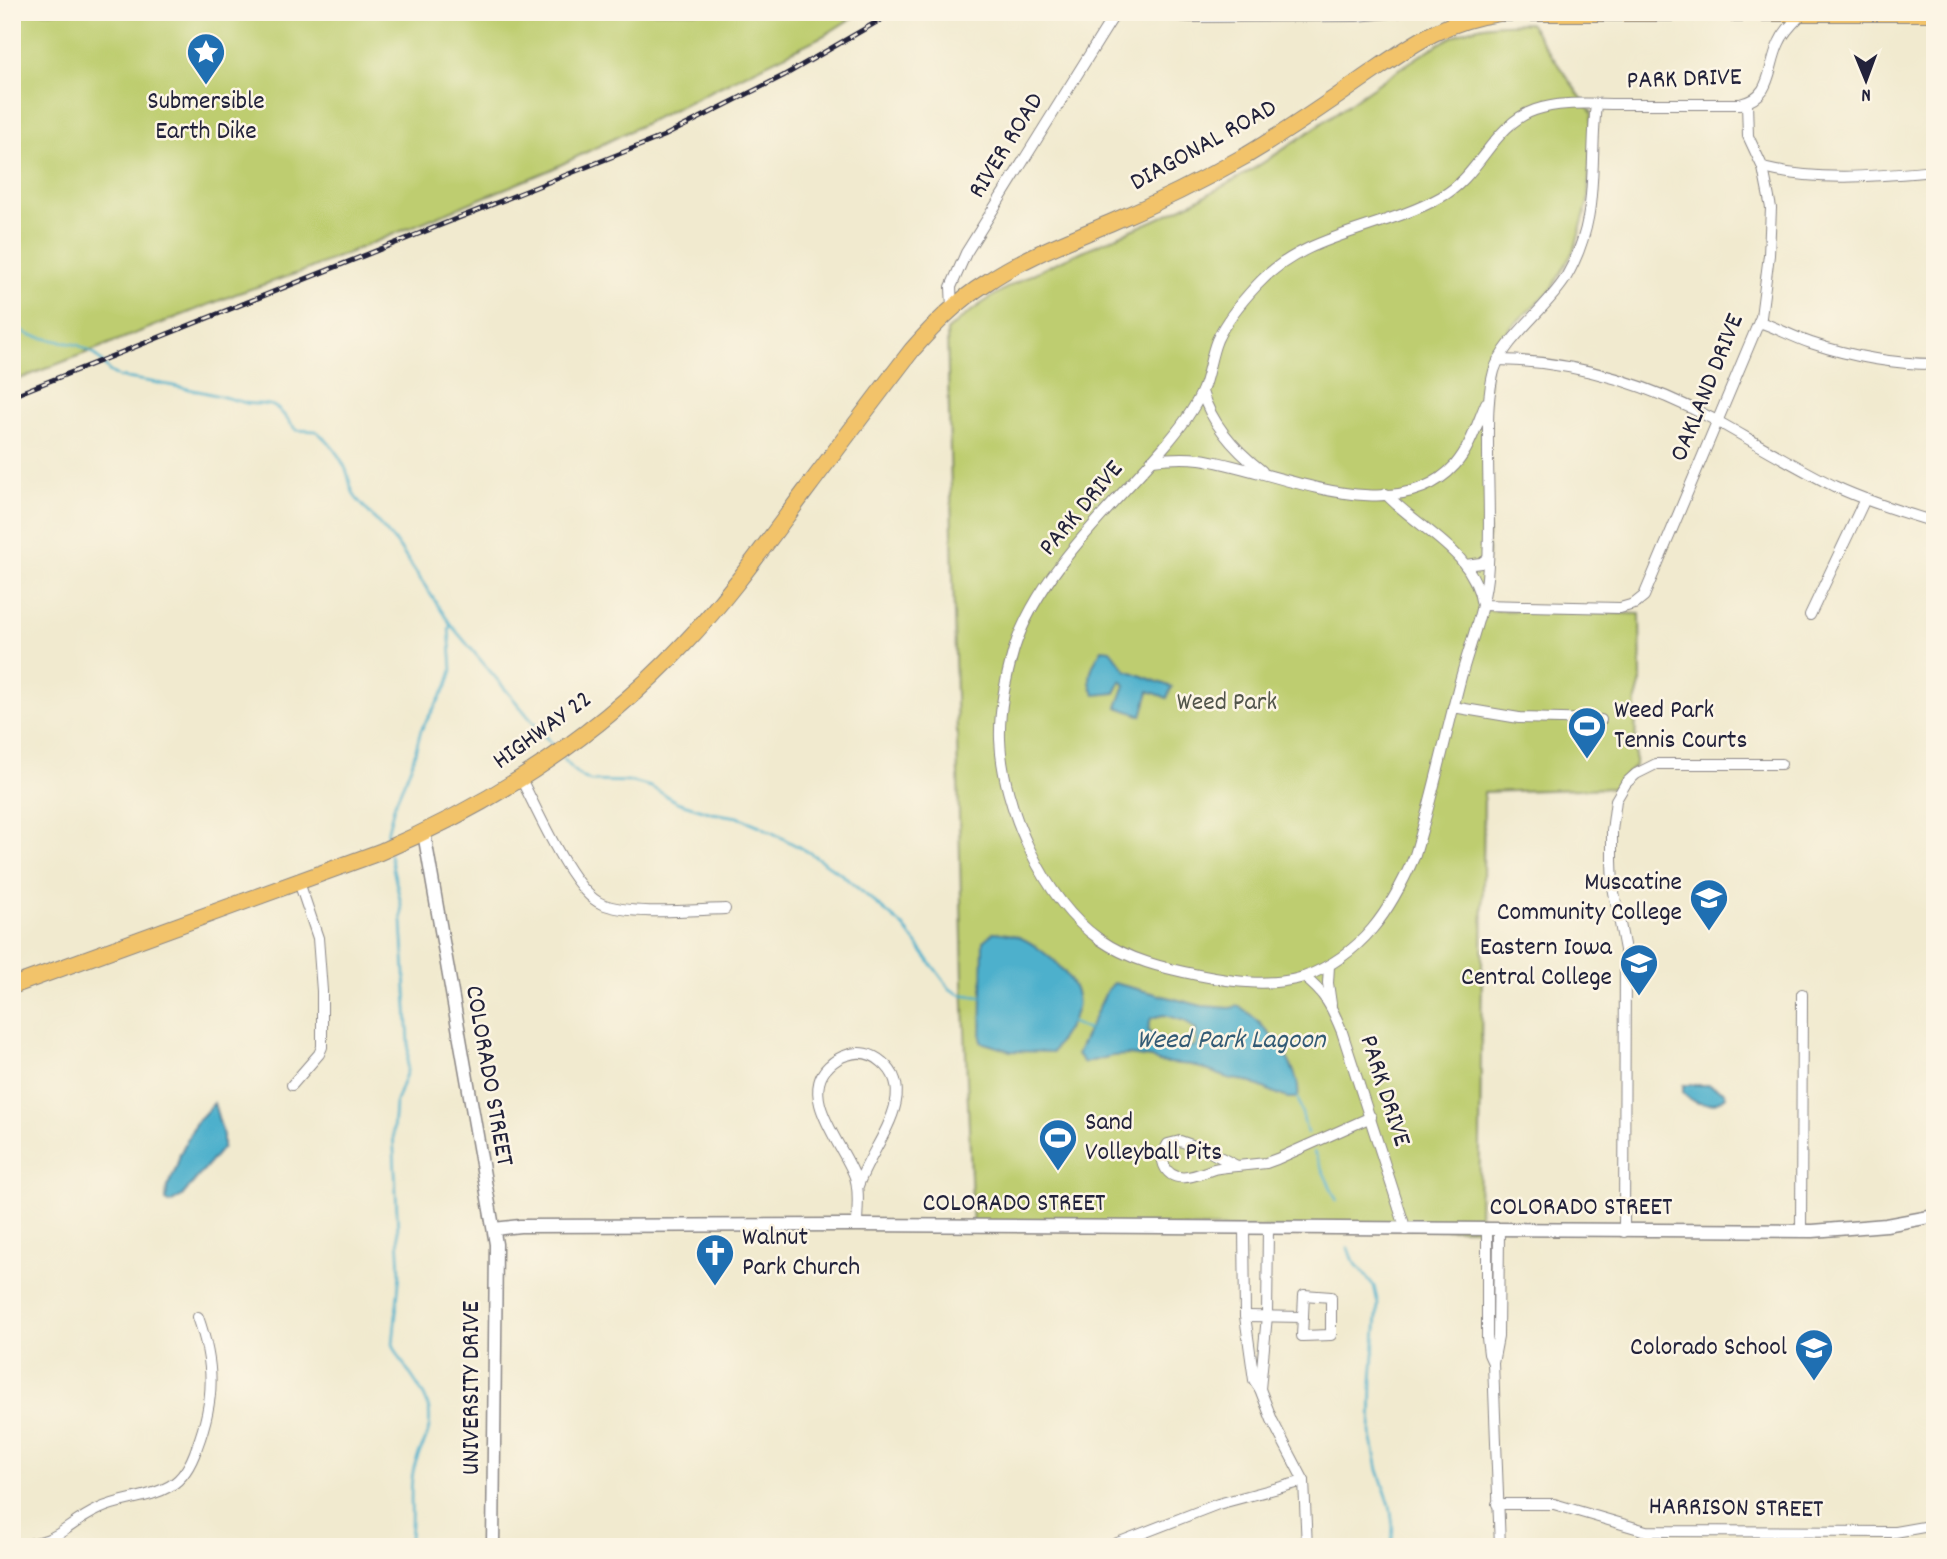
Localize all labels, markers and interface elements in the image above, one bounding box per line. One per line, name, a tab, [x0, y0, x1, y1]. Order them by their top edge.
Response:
place icon: Submersible Earth Dike	[185, 31, 227, 86]
north arrow	[1832, 46, 1902, 116]
street label: PARK DRIVE	[1626, 59, 1742, 100]
text: N	[1861, 80, 1871, 107]
place label: Submersible Earth Dike	[147, 84, 265, 151]
street label: RIVER ROAD	[960, 86, 1054, 206]
street label: DIAGONAL ROAD	[1124, 90, 1284, 202]
street label: OAKLAND DRIVE	[1662, 308, 1755, 468]
street label: PARK DRIVE	[1031, 453, 1133, 565]
street label: HIGHWAY 22	[486, 682, 600, 780]
park label: Weed Park	[1177, 685, 1277, 722]
place label: Weed Park Tennis Courts	[1614, 693, 1747, 760]
sports icon: Weed Park Tennis Courts	[1566, 705, 1608, 760]
place label: Muscatine Community College	[1497, 865, 1682, 932]
school or university icon: Muscatine Community College	[1688, 877, 1730, 932]
place label: Eastern Iowa Central College	[1461, 930, 1613, 997]
school or university icon: Eastern Iowa Central College	[1618, 942, 1660, 997]
street label: COLORADO STREET	[454, 983, 522, 1170]
water label: Weed Park Lagoon	[1136, 1022, 1327, 1062]
street label: PARK DRIVE	[1349, 1031, 1419, 1152]
place label: Sand Volleyball Pits	[1085, 1105, 1222, 1172]
sports icon: Sand Volleyball Pits	[1037, 1117, 1079, 1172]
street label: COLORADO STREET	[922, 1186, 1106, 1223]
street label: COLORADO STREET	[1489, 1190, 1673, 1227]
place label: Walnut Park Church	[742, 1220, 860, 1287]
church icon: Walnut Park Church	[694, 1232, 736, 1287]
street label: UNIVERSITY DRIVE	[454, 1301, 491, 1475]
school or university icon: Colorado School	[1793, 1327, 1835, 1382]
place label: Colorado School	[1630, 1330, 1787, 1367]
street label: HARRISON STREET	[1648, 1489, 1824, 1529]

